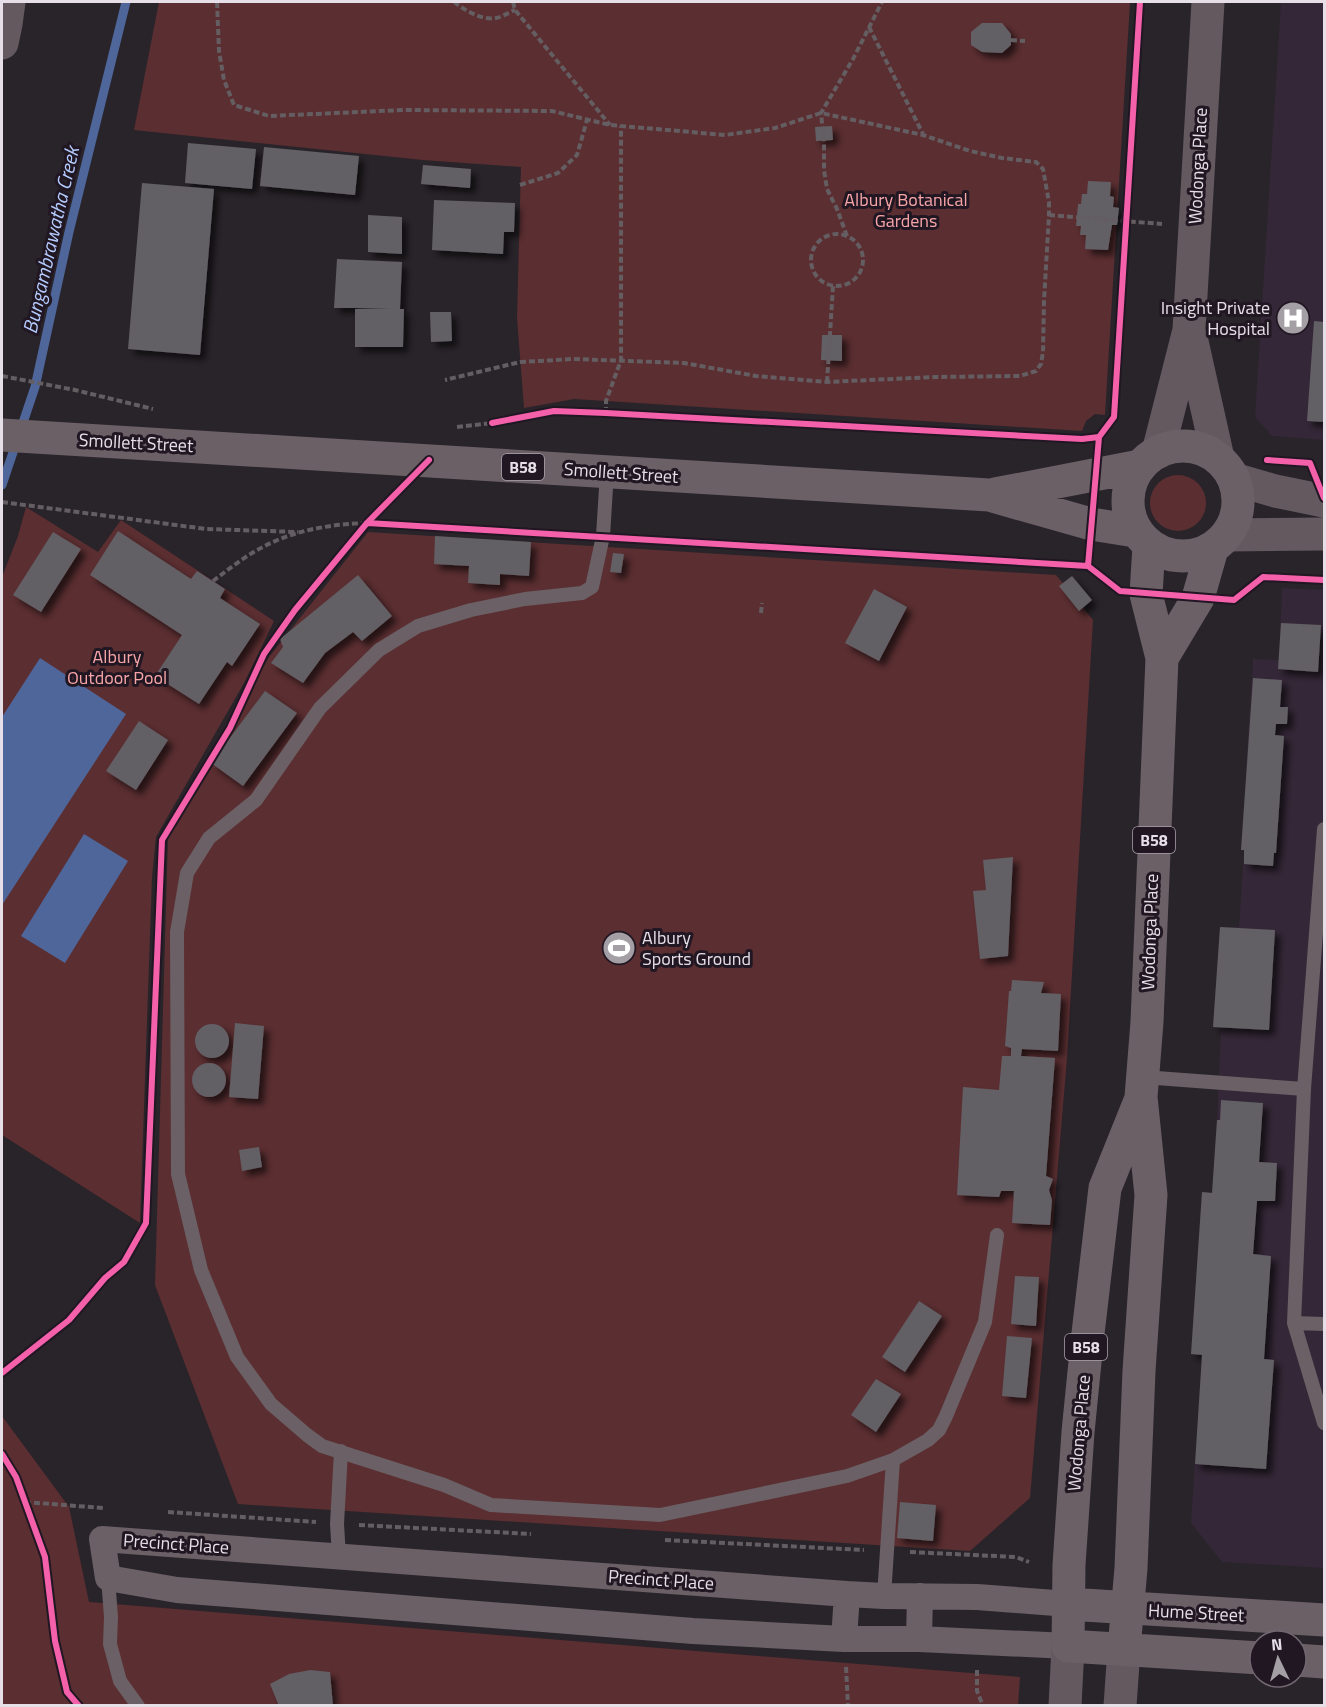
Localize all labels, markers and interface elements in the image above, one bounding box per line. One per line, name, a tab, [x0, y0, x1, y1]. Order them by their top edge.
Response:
street label: Wodonga Place	[1181, 107, 1214, 225]
water label: Bungambrawatha Creek	[14, 141, 88, 336]
park label: Albury Botanical Gardens	[844, 186, 968, 234]
place label: Insight Private Hospital	[1161, 294, 1270, 342]
hospital icon: Insight Private Hospital	[1275, 300, 1311, 336]
street label: Smollett Street	[78, 426, 195, 459]
road number: B58	[502, 454, 544, 480]
street label: Smollett Street	[563, 455, 680, 490]
park label: Albury Outdoor Pool	[67, 643, 167, 691]
road number: B58	[1133, 827, 1175, 853]
street label: Wodonga Place	[1134, 873, 1165, 991]
place label: Albury Sports Ground	[642, 924, 751, 972]
sports icon: Albury Sports Ground	[601, 930, 637, 966]
road number: B58	[1065, 1334, 1107, 1360]
street label: Wodonga Place	[1060, 1374, 1097, 1492]
street label: Precinct Place	[122, 1526, 230, 1561]
street label: Precinct Place	[607, 1562, 715, 1597]
street label: Hume Street	[1147, 1597, 1245, 1629]
north arrow	[1248, 1629, 1308, 1689]
text: N	[1270, 1632, 1283, 1656]

